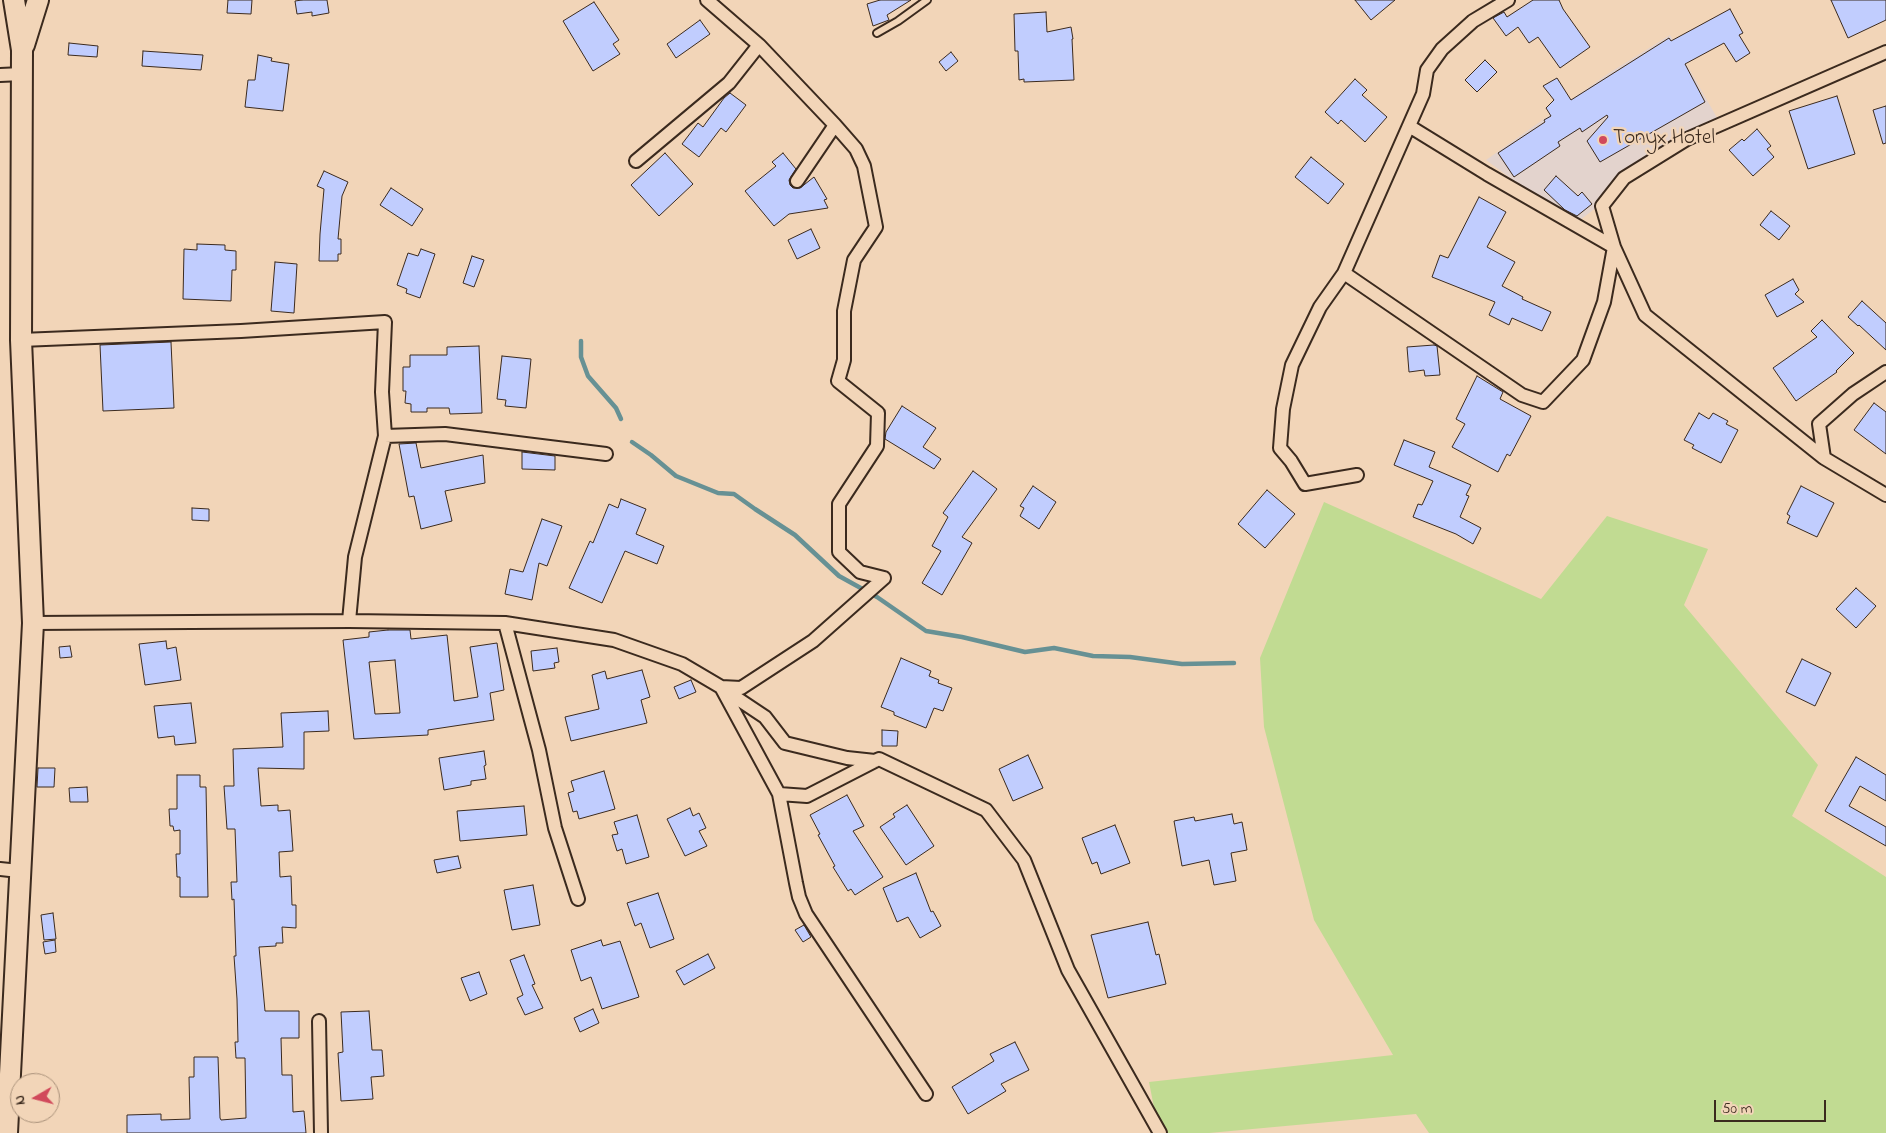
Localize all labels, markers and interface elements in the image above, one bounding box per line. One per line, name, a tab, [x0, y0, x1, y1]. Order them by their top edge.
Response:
place label: Tonyx Hotel	[1613, 127, 1715, 153]
marker: Tonyx Hotel	[1597, 134, 1609, 146]
north arrow	[10, 1073, 60, 1123]
scale bar	[1716, 1090, 1828, 1122]
text: N	[10, 1094, 32, 1106]
text: 50 m	[1722, 1098, 1752, 1120]

